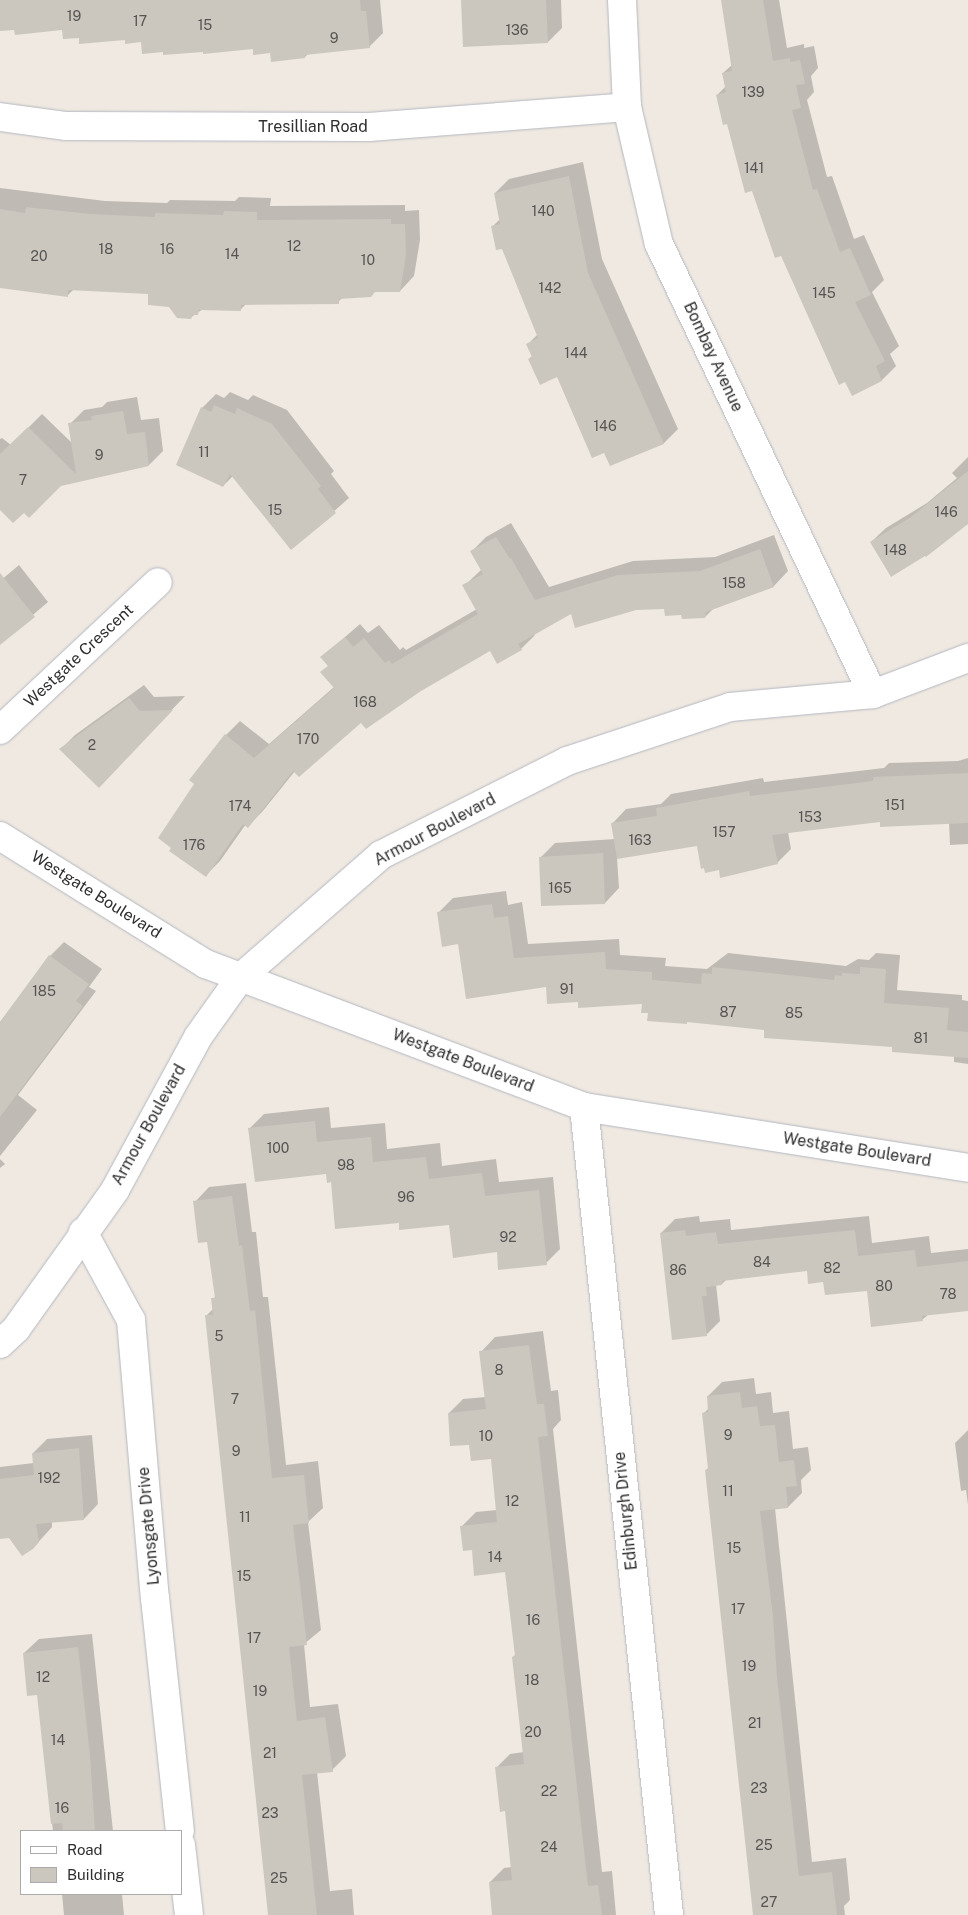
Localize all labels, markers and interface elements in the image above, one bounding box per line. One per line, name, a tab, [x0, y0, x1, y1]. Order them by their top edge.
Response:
house number: 19	[67, 8, 81, 24]
house number: 17	[133, 13, 147, 29]
house number: 15	[198, 17, 212, 33]
house number: 136	[505, 22, 529, 38]
house number: 9	[330, 30, 338, 46]
house number: 139	[741, 84, 765, 100]
street label: Tresillian Road	[258, 117, 368, 137]
house number: 141	[744, 160, 764, 176]
house number: 140	[531, 203, 555, 219]
house number: 12	[287, 238, 301, 254]
house number: 18	[99, 241, 113, 257]
house number: 16	[160, 241, 174, 257]
house number: 14	[225, 246, 239, 262]
house number: 20	[31, 248, 47, 264]
house number: 10	[361, 252, 375, 268]
house number: 142	[539, 280, 561, 296]
house number: 145	[812, 285, 836, 301]
street label: Bombay Avenue	[679, 299, 747, 415]
house number: 144	[564, 345, 588, 361]
house number: 146	[593, 418, 617, 434]
house number: 11	[198, 444, 210, 460]
house number: 9	[95, 447, 103, 463]
house number: 7	[19, 472, 27, 488]
house number: 15	[268, 502, 282, 518]
house number: 146	[934, 504, 958, 520]
house number: 148	[883, 542, 907, 558]
house number: 158	[722, 575, 746, 591]
street label: Westgate Crescent	[20, 601, 138, 711]
house number: 168	[353, 694, 377, 710]
house number: 170	[297, 731, 319, 747]
house number: 2	[88, 737, 96, 753]
street label: Armour Boulevard	[371, 790, 499, 870]
house number: 151	[885, 797, 905, 813]
house number: 174	[229, 798, 251, 814]
house number: 153	[798, 809, 822, 825]
house number: 157	[712, 824, 736, 840]
house number: 163	[628, 832, 652, 848]
house number: 176	[183, 837, 205, 853]
street label: Westgate Boulevard	[27, 847, 165, 943]
house number: 165	[548, 880, 572, 896]
house number: 91	[560, 981, 574, 997]
house number: 185	[32, 983, 56, 999]
house number: 87	[719, 1004, 737, 1020]
house number: 85	[785, 1005, 803, 1021]
street label: Westgate Boulevard	[390, 1025, 536, 1097]
house number: 81	[914, 1030, 928, 1046]
street label: Armour Boulevard	[108, 1061, 190, 1189]
street label: Westgate Boulevard	[781, 1129, 933, 1171]
house number: 100	[267, 1140, 289, 1156]
house number: 98	[337, 1157, 355, 1173]
house number: 96	[397, 1189, 415, 1205]
house number: 92	[499, 1229, 517, 1245]
house number: 84	[753, 1254, 771, 1270]
house number: 82	[823, 1260, 841, 1276]
house number: 86	[669, 1262, 687, 1278]
house number: 80	[875, 1278, 893, 1294]
house number: 78	[939, 1286, 957, 1302]
house number: 5	[215, 1328, 223, 1344]
house number: 8	[494, 1362, 504, 1378]
house number: 7	[231, 1391, 239, 1407]
house number: 9	[724, 1427, 732, 1443]
house number: 10	[479, 1428, 493, 1444]
house number: 9	[232, 1443, 240, 1459]
street label: Edinburgh Drive	[610, 1451, 642, 1571]
street label: Lyonsgate Drive	[134, 1466, 164, 1586]
house number: 192	[38, 1470, 60, 1486]
house number: 11	[722, 1483, 734, 1499]
house number: 12	[505, 1493, 519, 1509]
house number: 11	[239, 1509, 251, 1525]
house number: 15	[727, 1540, 741, 1556]
house number: 14	[488, 1549, 502, 1565]
house number: 15	[237, 1568, 251, 1584]
house number: 17	[731, 1601, 745, 1617]
house number: 16	[526, 1612, 540, 1628]
house number: 17	[247, 1630, 261, 1646]
house number: 19	[742, 1658, 756, 1674]
house number: 12	[36, 1669, 50, 1685]
house number: 18	[525, 1672, 539, 1688]
house number: 19	[253, 1683, 267, 1699]
house number: 21	[748, 1715, 762, 1731]
house number: 20	[525, 1724, 541, 1740]
house number: 14	[51, 1732, 65, 1748]
house number: 21	[263, 1745, 277, 1761]
house number: 23	[750, 1780, 768, 1796]
house number: 22	[541, 1783, 557, 1799]
house number: 16	[55, 1800, 69, 1816]
house number: 23	[261, 1805, 279, 1821]
legend	[20, 1830, 182, 1895]
house number: 25	[755, 1837, 773, 1853]
house number: 24	[540, 1839, 558, 1855]
text: Road	[67, 1841, 103, 1858]
text: Building	[67, 1866, 125, 1883]
house number: 25	[270, 1870, 288, 1886]
house number: 27	[761, 1894, 777, 1910]

